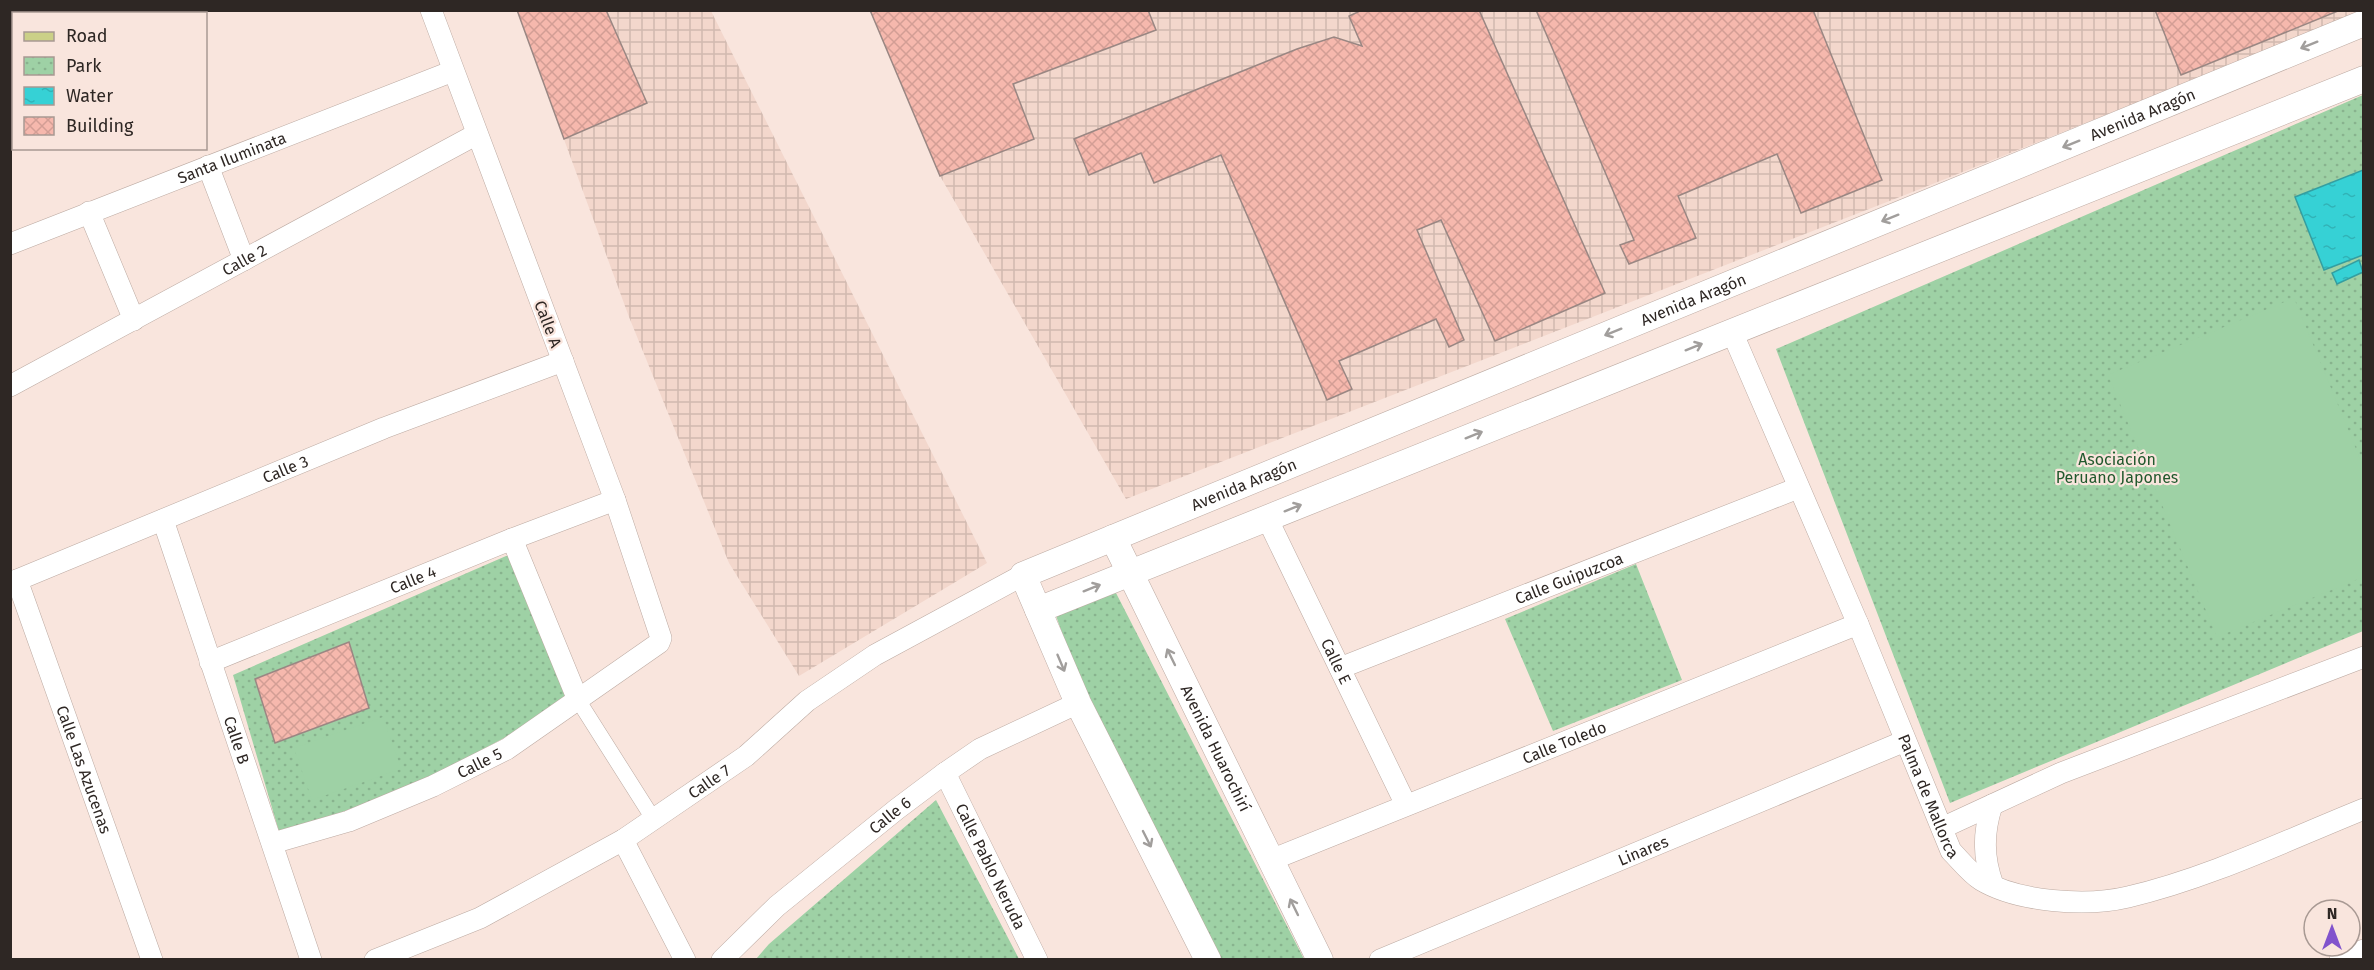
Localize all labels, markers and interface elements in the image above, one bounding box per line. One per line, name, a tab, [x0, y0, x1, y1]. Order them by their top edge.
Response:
legend	[12, 12, 207, 150]
text: Road	[66, 25, 108, 47]
one-way arrow	[2301, 41, 2319, 52]
text: Park	[66, 55, 102, 77]
street label: Avenida Aragón	[2087, 84, 2198, 144]
text: Water	[66, 85, 113, 107]
text: Building	[66, 115, 134, 137]
street label: Santa Iluminata	[175, 128, 289, 187]
one-way arrow	[2062, 139, 2080, 150]
one-way arrow	[1882, 213, 1900, 224]
street label: Calle 2	[219, 240, 270, 279]
street label: Avenida Aragón	[1638, 269, 1749, 329]
street label: Calle A	[530, 298, 566, 351]
one-way arrow	[1604, 327, 1623, 338]
one-way arrow	[1684, 341, 1703, 352]
one-way arrow	[1464, 429, 1483, 440]
park label: Asociación Peruano Japones	[2056, 450, 2178, 487]
street label: Calle 3	[260, 451, 311, 487]
street label: Avenida Aragón	[1188, 454, 1299, 514]
one-way arrow	[1283, 502, 1302, 513]
street label: Calle Guipuzcoa	[1512, 548, 1626, 608]
street label: Calle 4	[387, 561, 439, 597]
one-way arrow	[1083, 582, 1101, 593]
street label: Calle E	[1317, 635, 1355, 687]
one-way arrow	[1165, 648, 1177, 666]
one-way arrow	[1056, 654, 1068, 672]
street label: Avenida Huarochirí	[1177, 682, 1255, 815]
street label: Calle Las Azucenas	[53, 703, 116, 836]
street label: Calle B	[220, 713, 254, 767]
street label: Calle Toledo	[1519, 717, 1609, 767]
street label: Palma de Mallorca	[1895, 731, 1963, 862]
street label: Calle 5	[454, 744, 505, 782]
street label: Calle 7	[684, 760, 734, 802]
street label: Calle 6	[865, 793, 914, 837]
street label: Calle Pablo Neruda	[952, 800, 1030, 932]
one-way arrow	[1142, 829, 1153, 847]
street label: Linares	[1615, 831, 1671, 869]
north arrow	[2302, 898, 2362, 958]
one-way arrow	[1288, 899, 1300, 916]
text: N	[2327, 904, 2337, 923]

